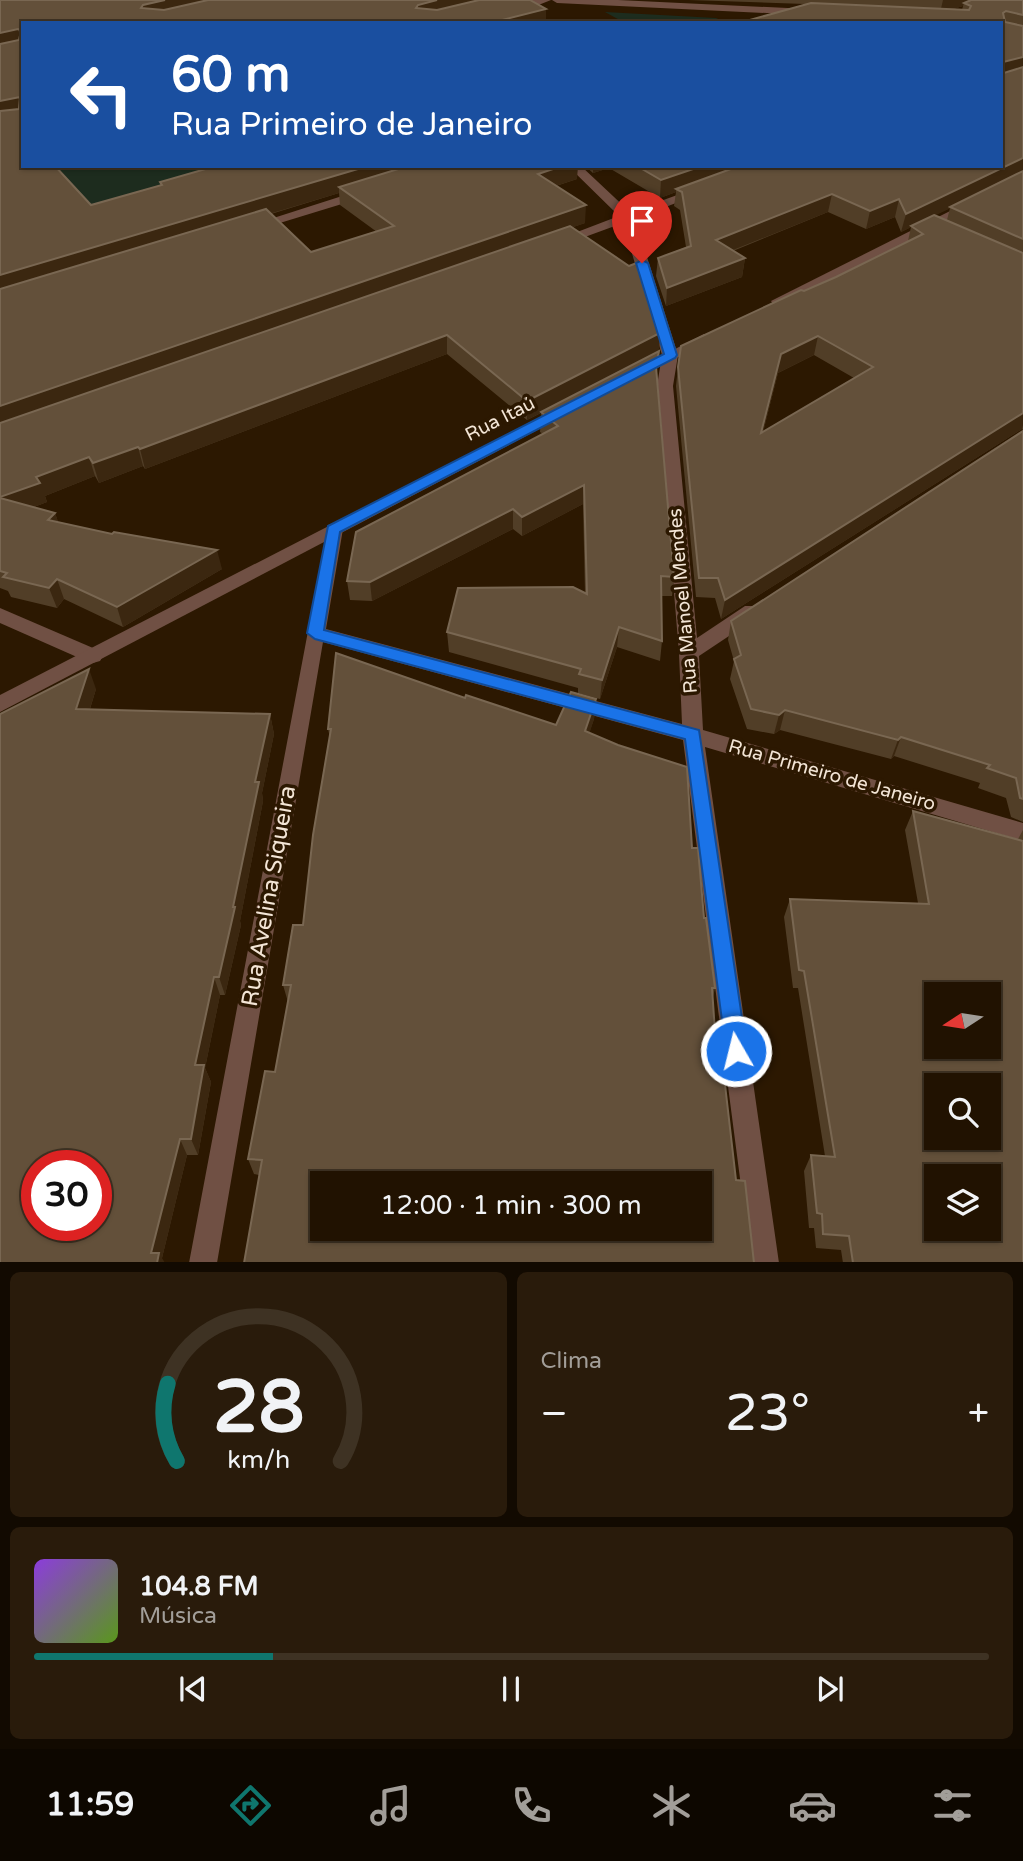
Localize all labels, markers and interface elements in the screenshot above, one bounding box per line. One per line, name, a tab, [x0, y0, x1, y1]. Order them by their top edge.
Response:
text: 60 m	[171, 46, 290, 105]
icon: left	[56, 49, 147, 140]
text: Rua Primeiro de Janeiro	[171, 106, 532, 144]
pin	[612, 191, 672, 263]
icon: arrive	[623, 202, 661, 240]
street label: Rua Itaú	[461, 392, 539, 446]
street label: Rua Manoel Mendes	[664, 508, 702, 694]
street label: Rua Primeiro de Janeiro	[726, 735, 938, 815]
street label: Rua Avelina Siqueira	[236, 783, 302, 1009]
north arrow	[924, 982, 1001, 1059]
map controls	[924, 982, 1001, 1241]
position arrow	[699, 1014, 773, 1088]
button: search	[924, 1073, 1001, 1150]
speed limit sign: 30	[21, 1150, 112, 1241]
button: layers	[924, 1164, 1001, 1241]
text: 12:00 · 1 min · 300 m	[380, 1190, 642, 1221]
text: Clima	[541, 1347, 602, 1375]
text: 28	[213, 1364, 304, 1452]
text: 23°	[725, 1382, 810, 1445]
text: −	[541, 1391, 568, 1437]
text: +	[968, 1391, 989, 1437]
text: km/h	[227, 1444, 290, 1474]
text: 104.8 FM	[139, 1571, 259, 1602]
text: Música	[139, 1602, 217, 1630]
icon: previous	[174, 1670, 212, 1708]
icon: pause	[492, 1670, 530, 1708]
icon: next	[811, 1670, 849, 1708]
icon: directions	[226, 1781, 275, 1830]
icon: music	[366, 1781, 415, 1830]
icon: phone	[507, 1781, 556, 1830]
icon: climate	[647, 1781, 696, 1830]
icon: car	[788, 1781, 837, 1830]
icon: filters	[928, 1781, 977, 1830]
text: 11:59	[46, 1786, 134, 1824]

